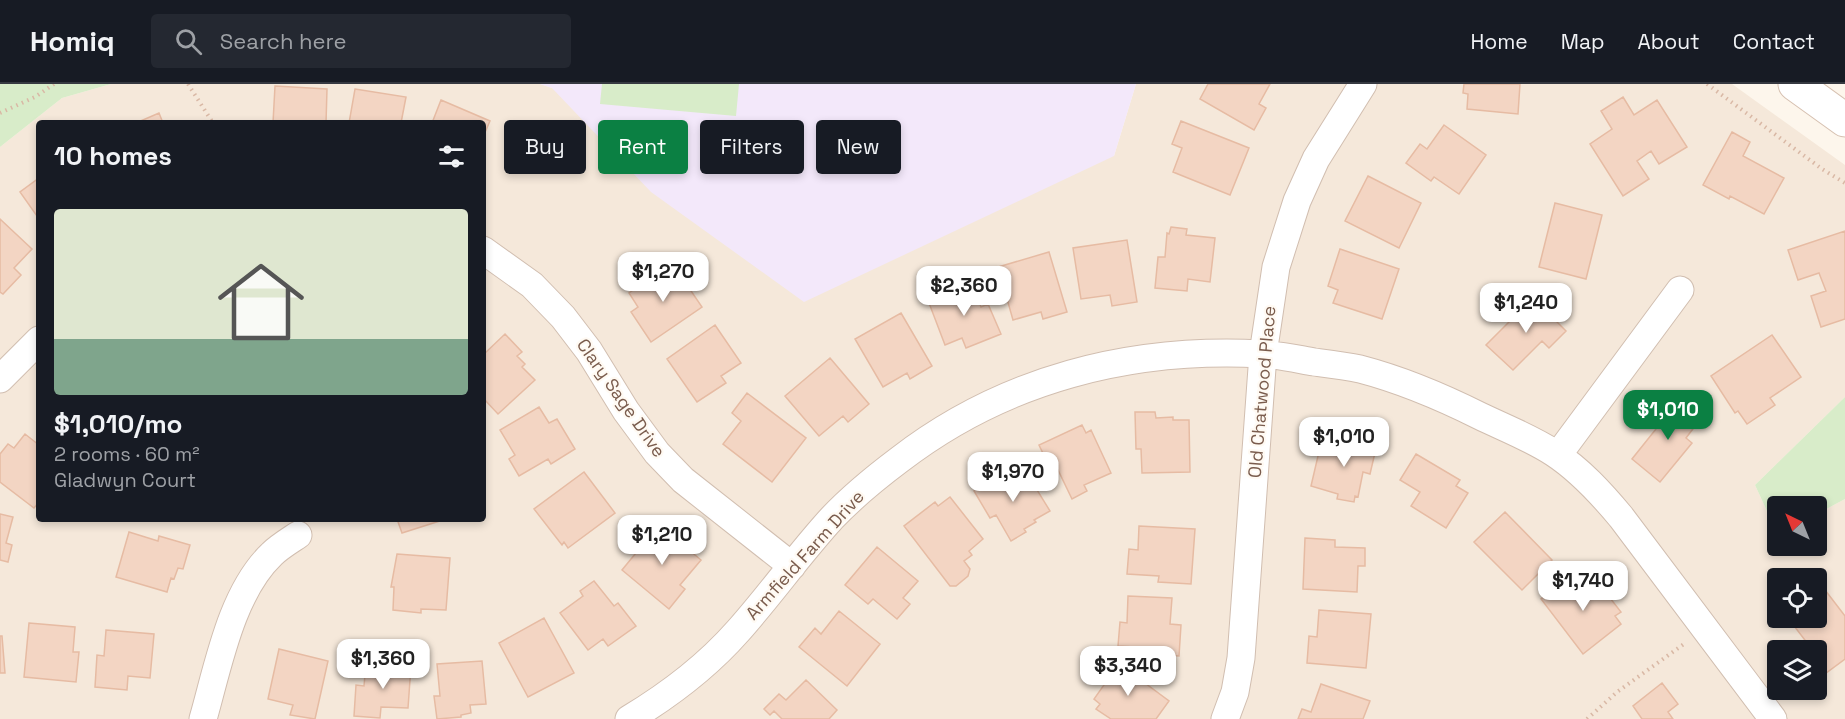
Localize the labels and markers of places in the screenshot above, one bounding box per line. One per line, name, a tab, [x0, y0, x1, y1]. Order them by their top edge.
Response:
pin: $1,270	[614, 252, 712, 303]
pin: $2,360	[915, 266, 1013, 317]
pin: $1,240	[1477, 283, 1575, 334]
pin: $1,010	[1619, 390, 1717, 441]
pin: $1,010	[1295, 417, 1393, 468]
pin: $1,970	[964, 452, 1062, 503]
pin: $1,210	[613, 515, 711, 566]
pin: $1,740	[1534, 561, 1632, 612]
pin: $1,360	[334, 639, 432, 690]
pin: $3,340	[1079, 646, 1177, 697]

